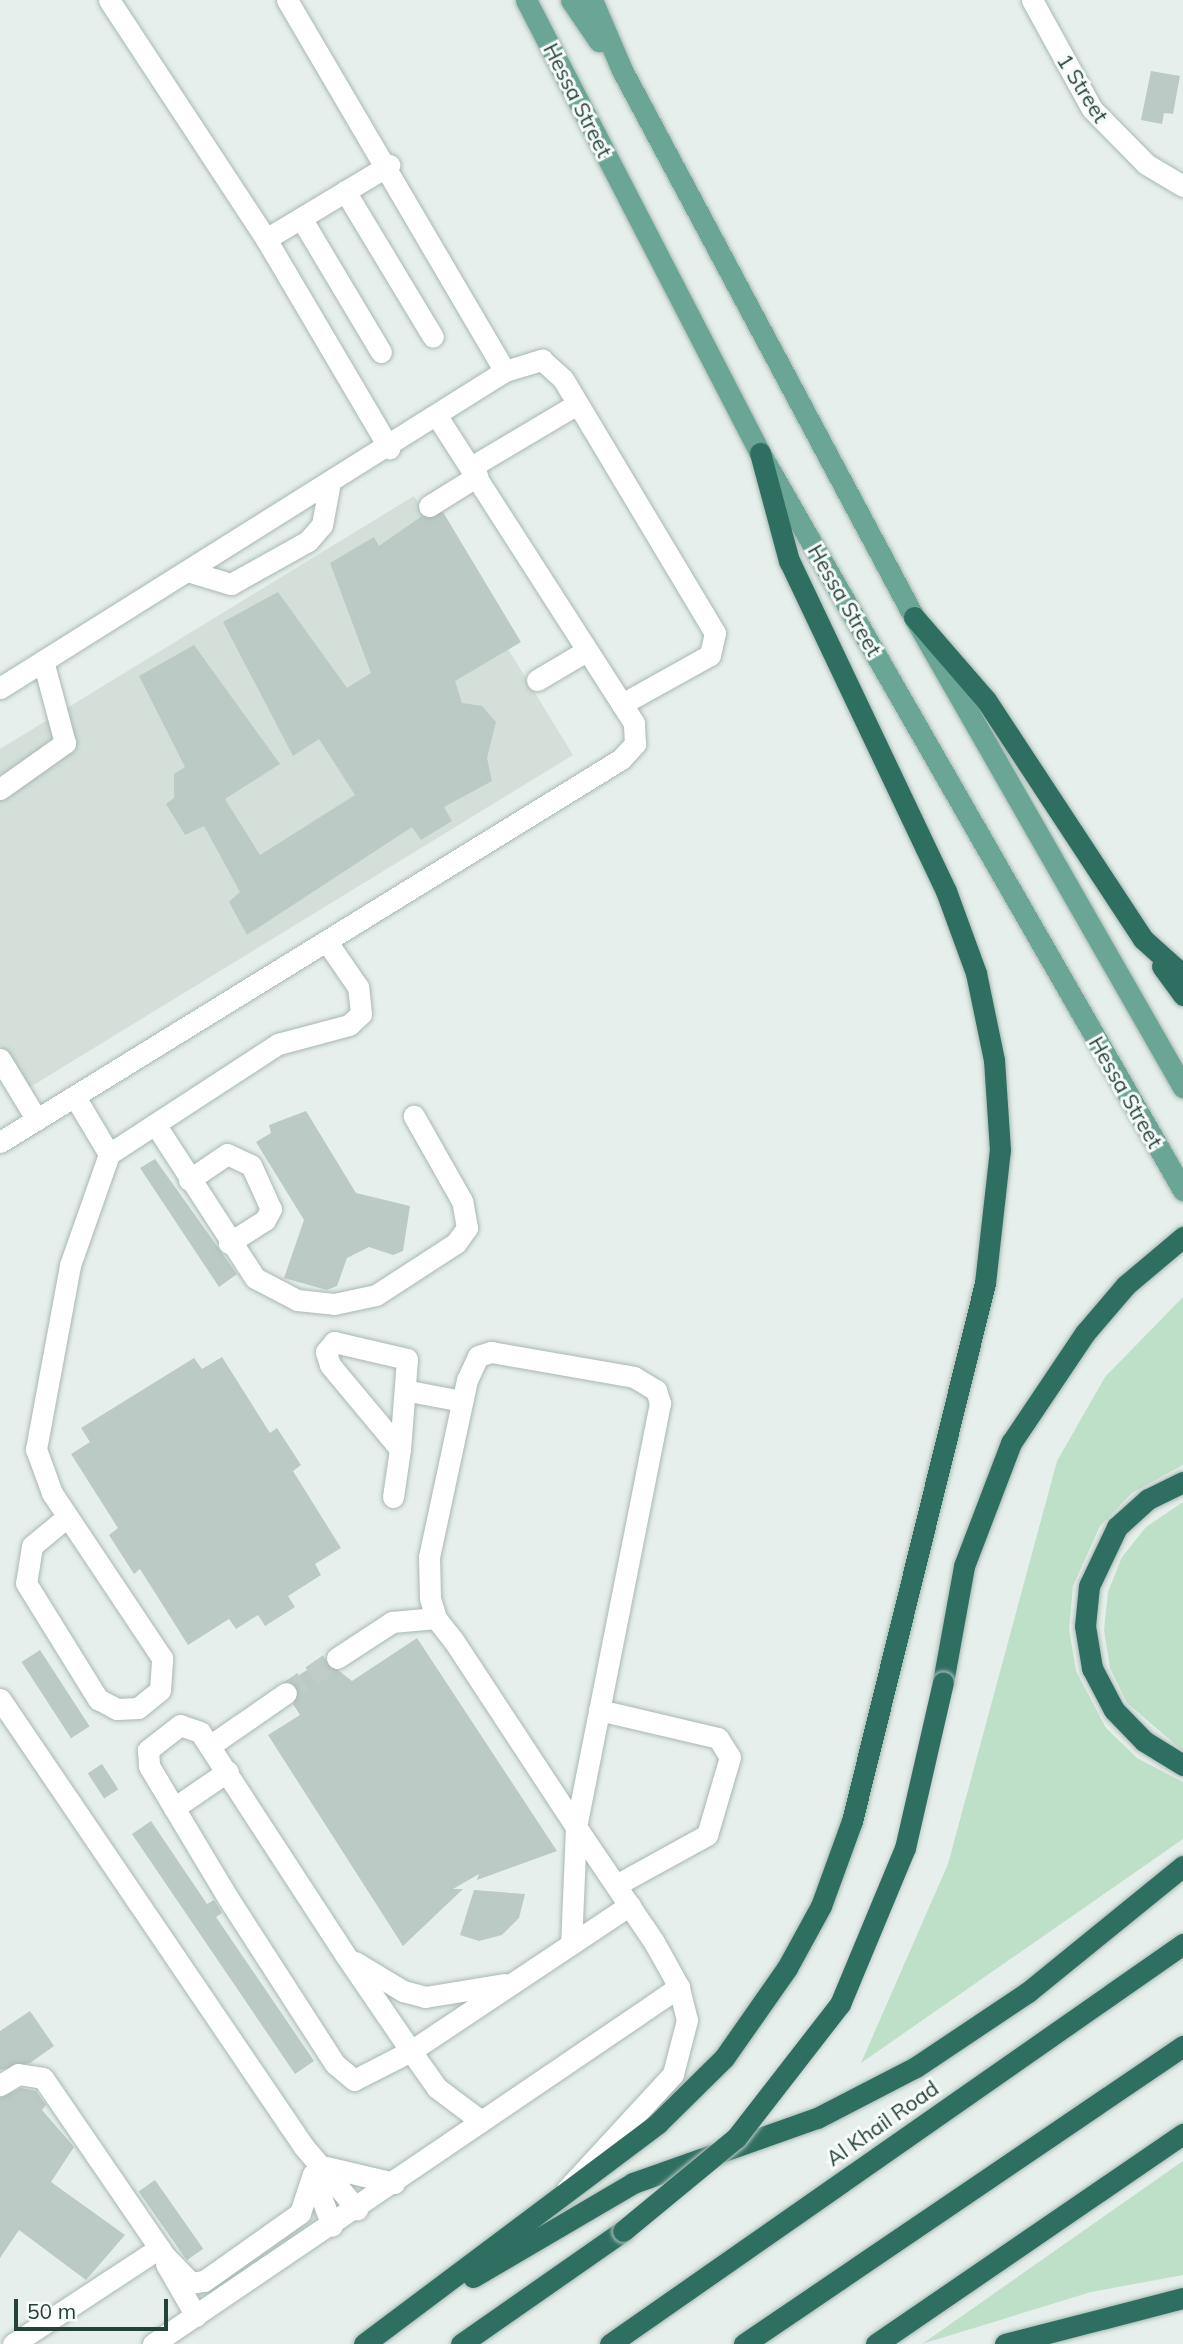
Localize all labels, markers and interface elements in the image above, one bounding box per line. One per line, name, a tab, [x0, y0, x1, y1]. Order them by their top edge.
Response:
street label: Hessa Street	[539, 39, 617, 161]
street label: 1 Street	[1052, 49, 1114, 127]
street label: Hessa Street	[803, 540, 887, 660]
street label: Hessa Street	[1084, 1032, 1168, 1152]
street label: Al Khail Road	[821, 2075, 943, 2171]
scale bar	[18, 2284, 172, 2328]
text: 50 m	[27, 2298, 76, 2324]

